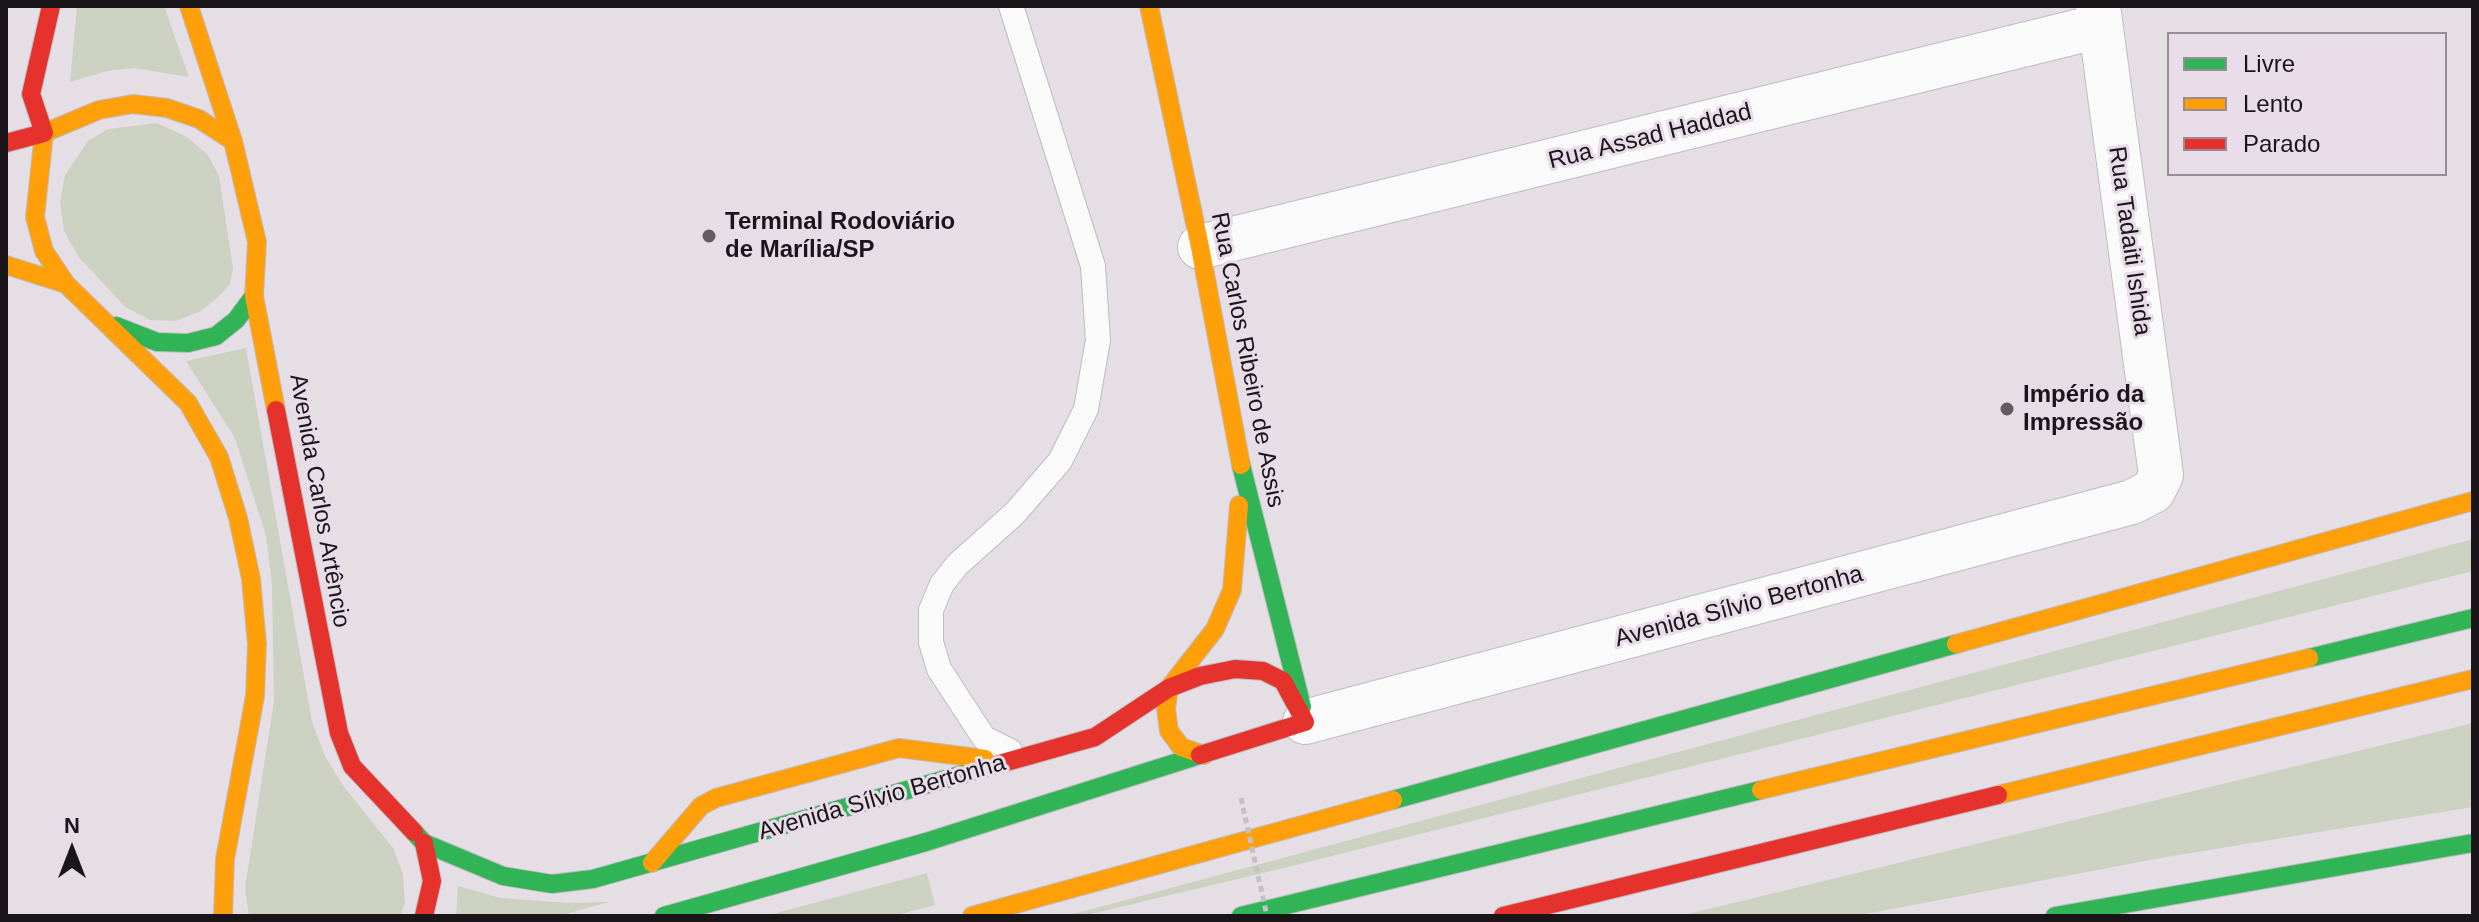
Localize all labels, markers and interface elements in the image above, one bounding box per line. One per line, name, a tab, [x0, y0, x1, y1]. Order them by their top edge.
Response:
legend	[2167, 32, 2447, 176]
text: Livre	[2243, 50, 2295, 77]
text: Lento	[2243, 90, 2303, 117]
street label: Rua Assad Haddad	[1546, 98, 1754, 176]
text: Parado	[2243, 130, 2320, 157]
street label: Rua Tadaiti Ishida	[2101, 145, 2157, 337]
place label: Terminal Rodoviário de Marília/SP	[725, 208, 955, 264]
street label: Rua Carlos Ribeiro de Assis	[1204, 210, 1290, 510]
marker: Terminal Rodoviário de Marília/SP	[700, 227, 718, 245]
street label: Avenida Carlos Artêncio	[283, 372, 355, 630]
place label: Império da Impressão	[2023, 381, 2144, 437]
marker: Império da Impressão	[1998, 400, 2016, 418]
street label: Avenida Sílvio Bertonha	[1612, 560, 1866, 654]
street label: Avenida Sílvio Bertonha	[755, 749, 1009, 847]
north arrow	[32, 810, 112, 890]
text: N	[64, 813, 80, 838]

